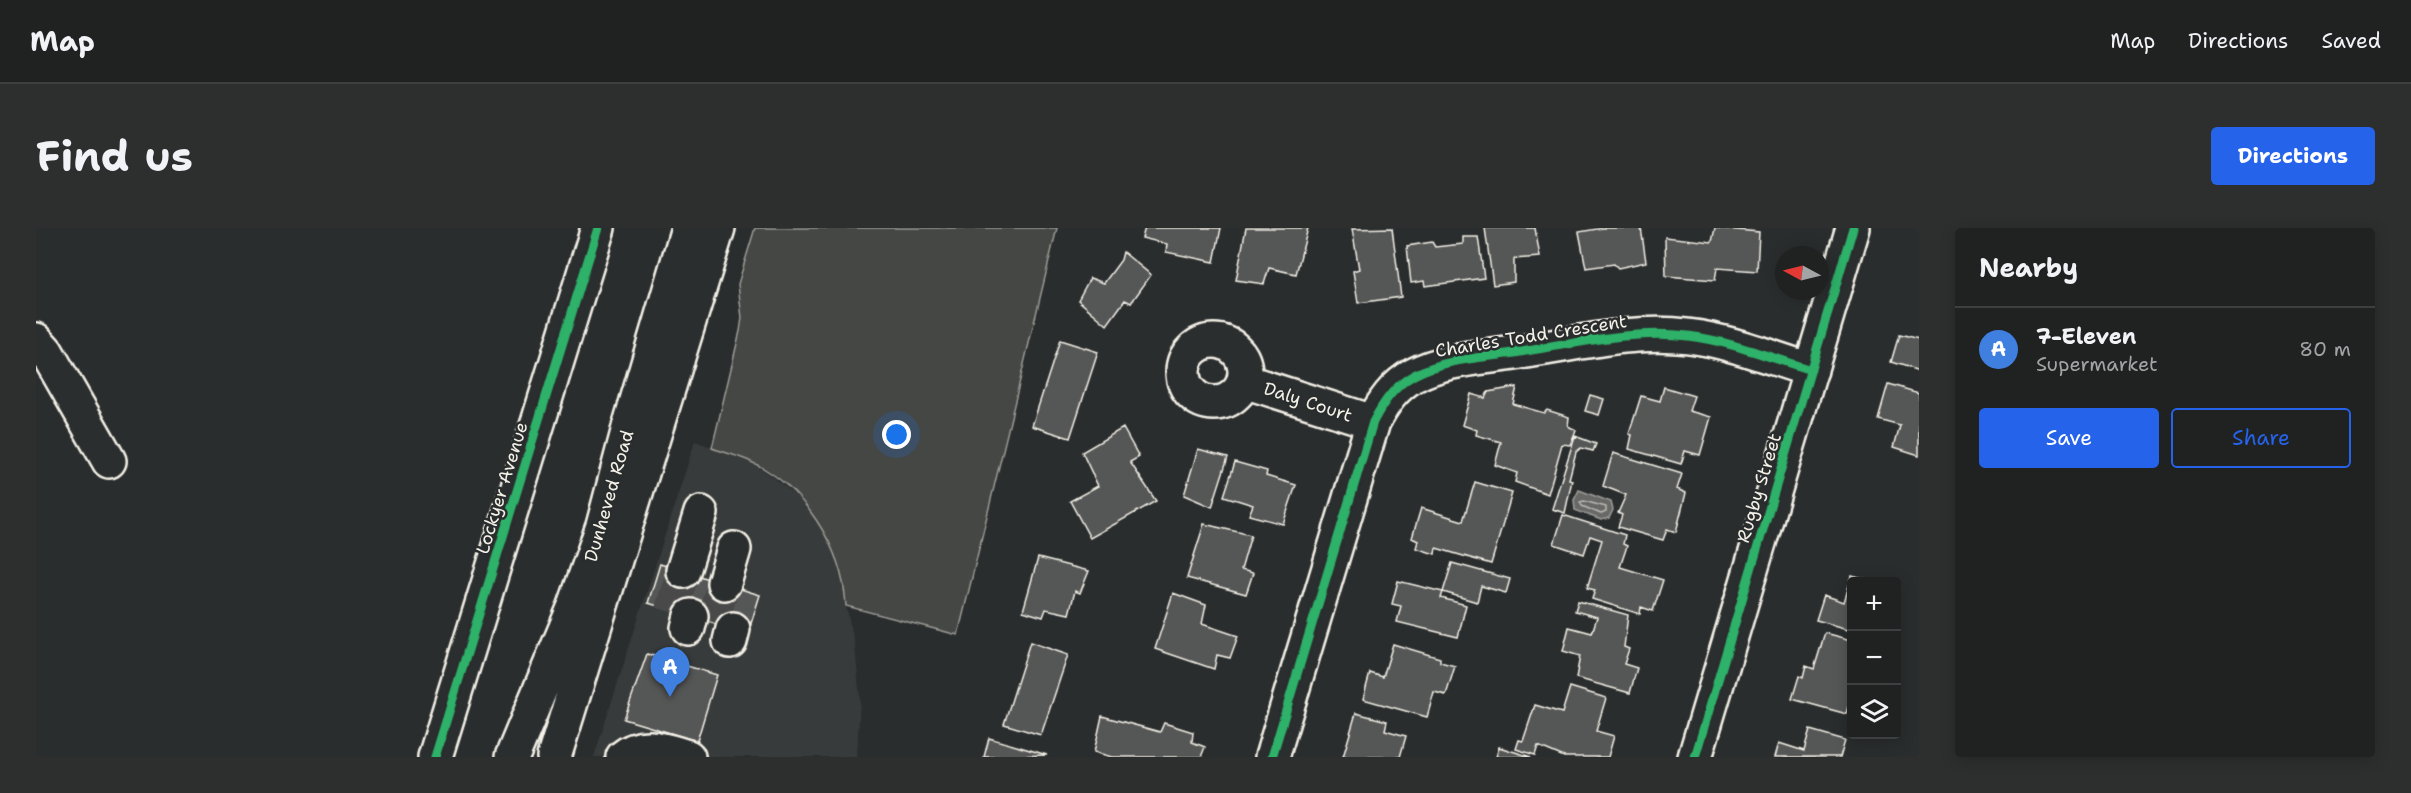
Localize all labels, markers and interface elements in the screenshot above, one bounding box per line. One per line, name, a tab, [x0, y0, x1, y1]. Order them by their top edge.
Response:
text: Map	[30, 22, 95, 60]
text: Map	[2110, 27, 2155, 55]
text: Directions	[2188, 27, 2288, 55]
text: Saved	[2321, 27, 2381, 55]
button: Directions	[2211, 127, 2375, 185]
text: Find us	[36, 128, 193, 184]
north arrow	[1775, 246, 1829, 300]
text: Nearby	[1979, 250, 2078, 285]
street label: Charles Todd Crescent	[1433, 309, 1629, 363]
text: 7-Eleven	[2036, 322, 2136, 351]
text: A	[1991, 336, 2006, 362]
text: 80 m	[2299, 336, 2351, 362]
text: Supermarket	[2036, 351, 2158, 377]
street label: Daly Court	[1261, 376, 1355, 428]
button: Save	[1979, 408, 2159, 468]
button: Share	[2171, 408, 2351, 468]
street label: Lockyer Avenue	[470, 419, 534, 557]
your location	[882, 420, 911, 449]
street label: Dunheved Road	[579, 427, 639, 565]
street label: Rugby Street	[1731, 430, 1787, 546]
map controls	[1847, 577, 1901, 739]
button: +	[1847, 577, 1901, 631]
button: −	[1847, 631, 1901, 685]
pin: A	[650, 648, 690, 697]
button: layers	[1847, 685, 1901, 739]

